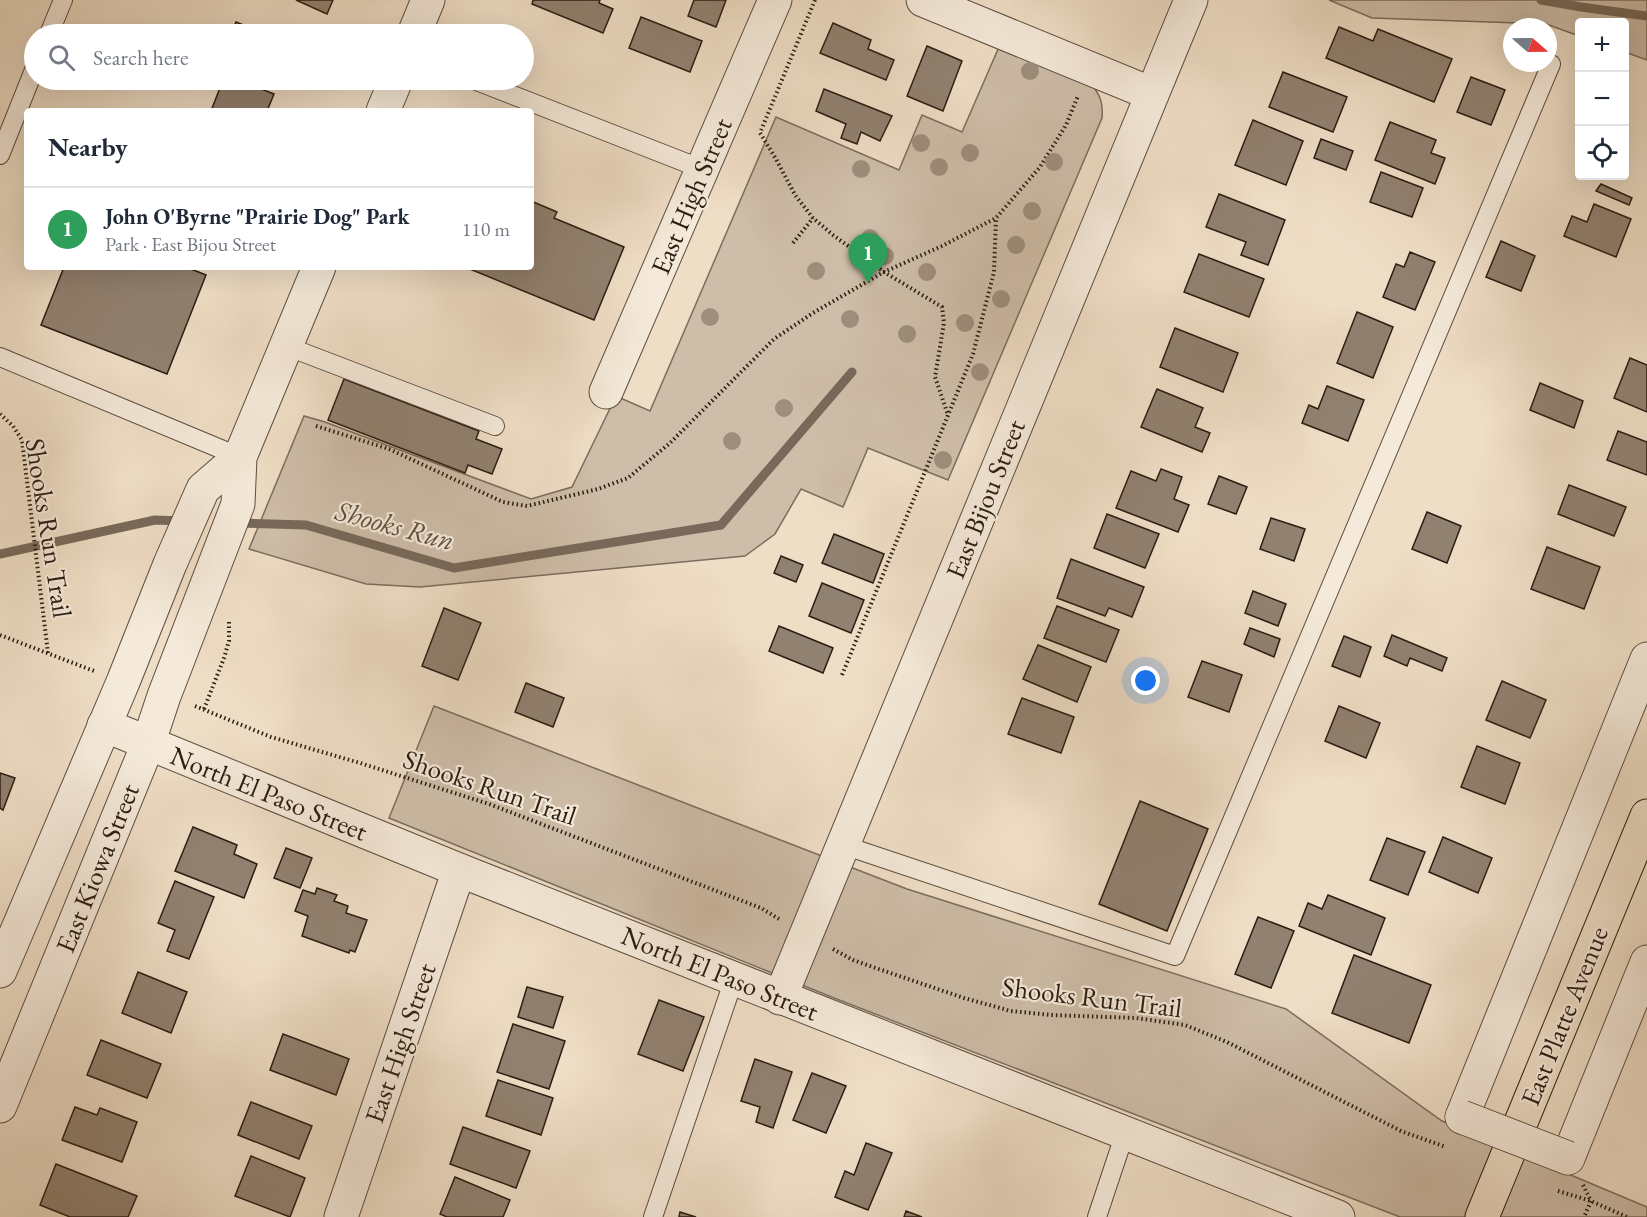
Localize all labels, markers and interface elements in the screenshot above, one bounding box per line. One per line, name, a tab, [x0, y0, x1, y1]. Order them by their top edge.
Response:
north arrow	[1503, 18, 1557, 72]
map controls	[1575, 18, 1629, 180]
button: +	[1575, 18, 1629, 72]
search box	[24, 24, 534, 90]
icon: search	[45, 41, 78, 74]
text: Search here	[93, 43, 188, 72]
button: −	[1575, 72, 1629, 126]
street label: East High Street	[642, 112, 740, 280]
button: locate	[1575, 126, 1629, 180]
text: Nearby	[48, 130, 128, 164]
text: John O'Byrne "Prairie Dog" Park	[105, 202, 410, 231]
text: 1	[62, 216, 73, 242]
text: 110 m	[462, 216, 510, 242]
text: Park · East Bijou Street	[105, 231, 276, 257]
pin: 1	[848, 234, 888, 283]
street label: East Bijou Street	[937, 414, 1033, 584]
street label: Shooks Run Trail	[18, 436, 80, 620]
water label: Shooks Run	[331, 492, 458, 558]
your location	[1131, 666, 1160, 695]
street label: North El Paso Street	[165, 737, 373, 849]
street label: Shooks Run Trail	[399, 741, 581, 833]
street label: East Kiowa Street	[47, 778, 147, 958]
street label: North El Paso Street	[616, 917, 824, 1029]
street label: East Platte Avenue	[1512, 921, 1616, 1111]
street label: East High Street	[356, 958, 444, 1128]
street label: Shooks Run Trail	[1000, 969, 1184, 1025]

